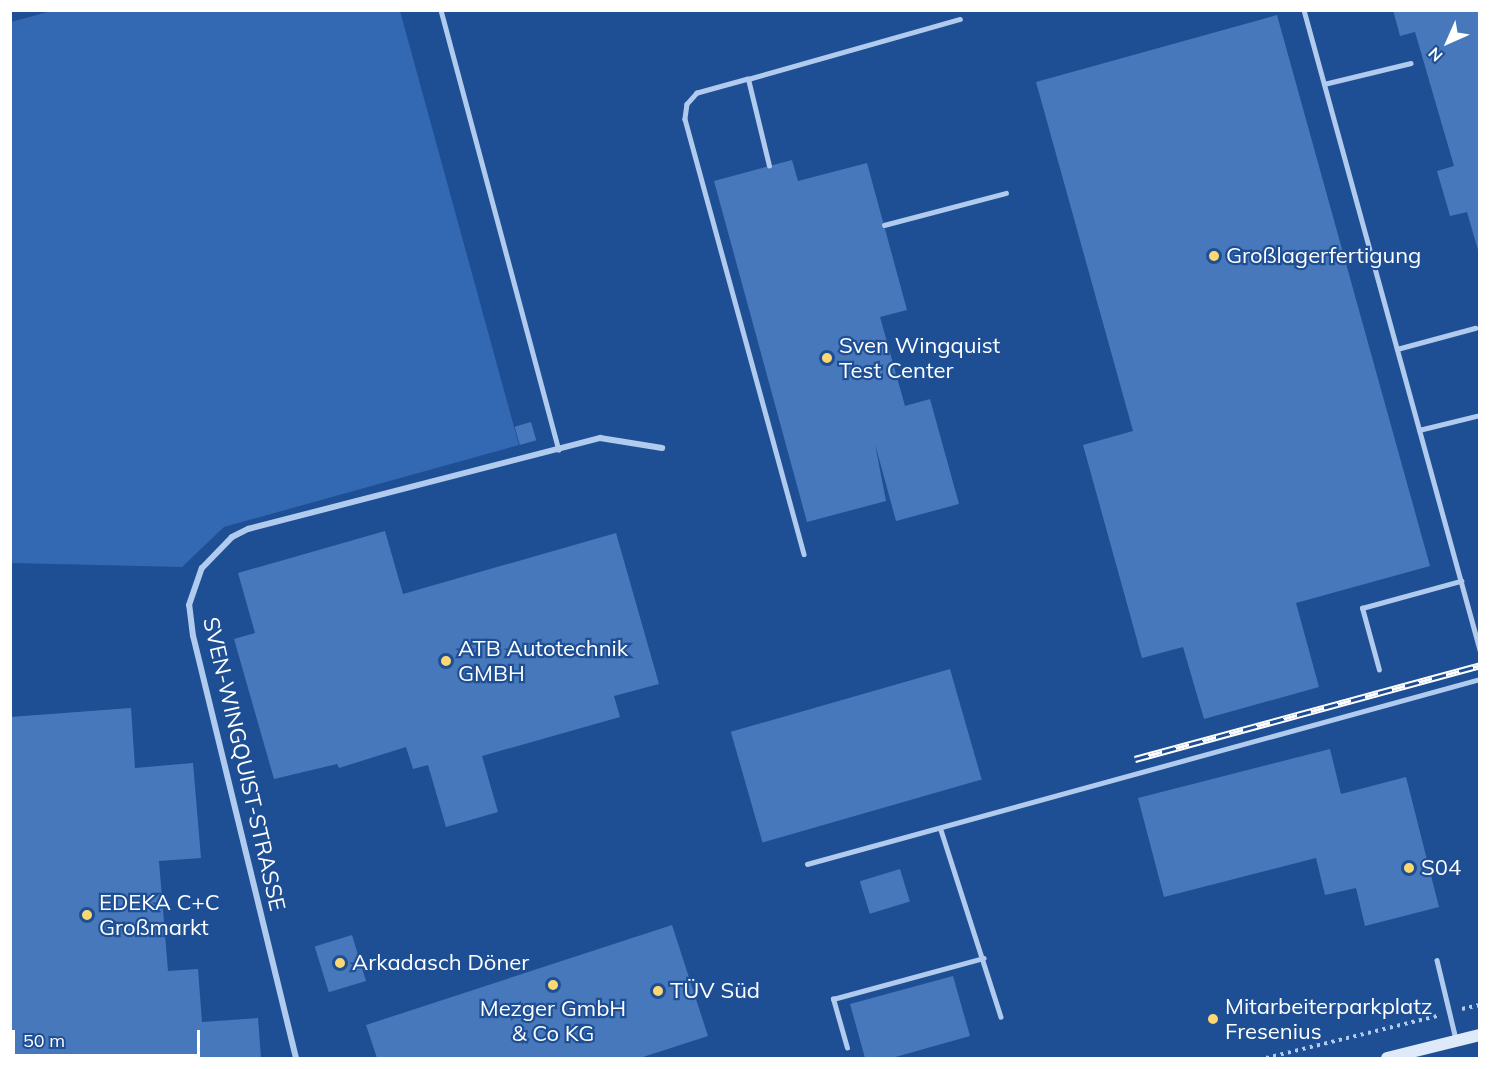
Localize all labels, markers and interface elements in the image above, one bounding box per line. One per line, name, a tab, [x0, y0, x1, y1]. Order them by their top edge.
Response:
north arrow	[1418, 12, 1478, 72]
text: N	[1424, 43, 1447, 66]
place label: Großlagerfertigung	[1226, 243, 1421, 269]
marker: Großlagerfertigung	[1207, 249, 1221, 263]
place label: Sven Wingquist Test Center	[839, 332, 1000, 384]
marker: Sven Wingquist Test Center	[820, 351, 834, 365]
street label: SVEN-WINGQUIST-STRASSE	[197, 615, 291, 913]
place label: ATB Autotechnik GMBH	[458, 635, 628, 686]
marker: ATB Autotechnik GMBH	[439, 654, 453, 668]
place label: S04	[1421, 855, 1461, 881]
marker: S04	[1402, 861, 1416, 875]
place label: EDEKA C+C Großmarkt	[99, 889, 220, 940]
marker: EDEKA C+C Großmarkt	[80, 908, 94, 922]
place label: Arkadasch Döner	[352, 950, 529, 976]
marker: Arkadasch Döner	[333, 956, 347, 970]
marker: Mezger GmbH & Co KG	[546, 978, 560, 992]
place label: TÜV Süd	[670, 978, 760, 1004]
marker: TÜV Süd	[651, 984, 665, 998]
place label: Mitarbeiterparkplatz Fresenius	[1225, 993, 1432, 1044]
place label: Mezger GmbH & Co KG	[480, 995, 626, 1046]
marker: Mitarbeiterparkplatz Fresenius	[1206, 1012, 1220, 1026]
scale bar	[15, 1018, 202, 1056]
text: 50 m	[23, 1029, 65, 1052]

